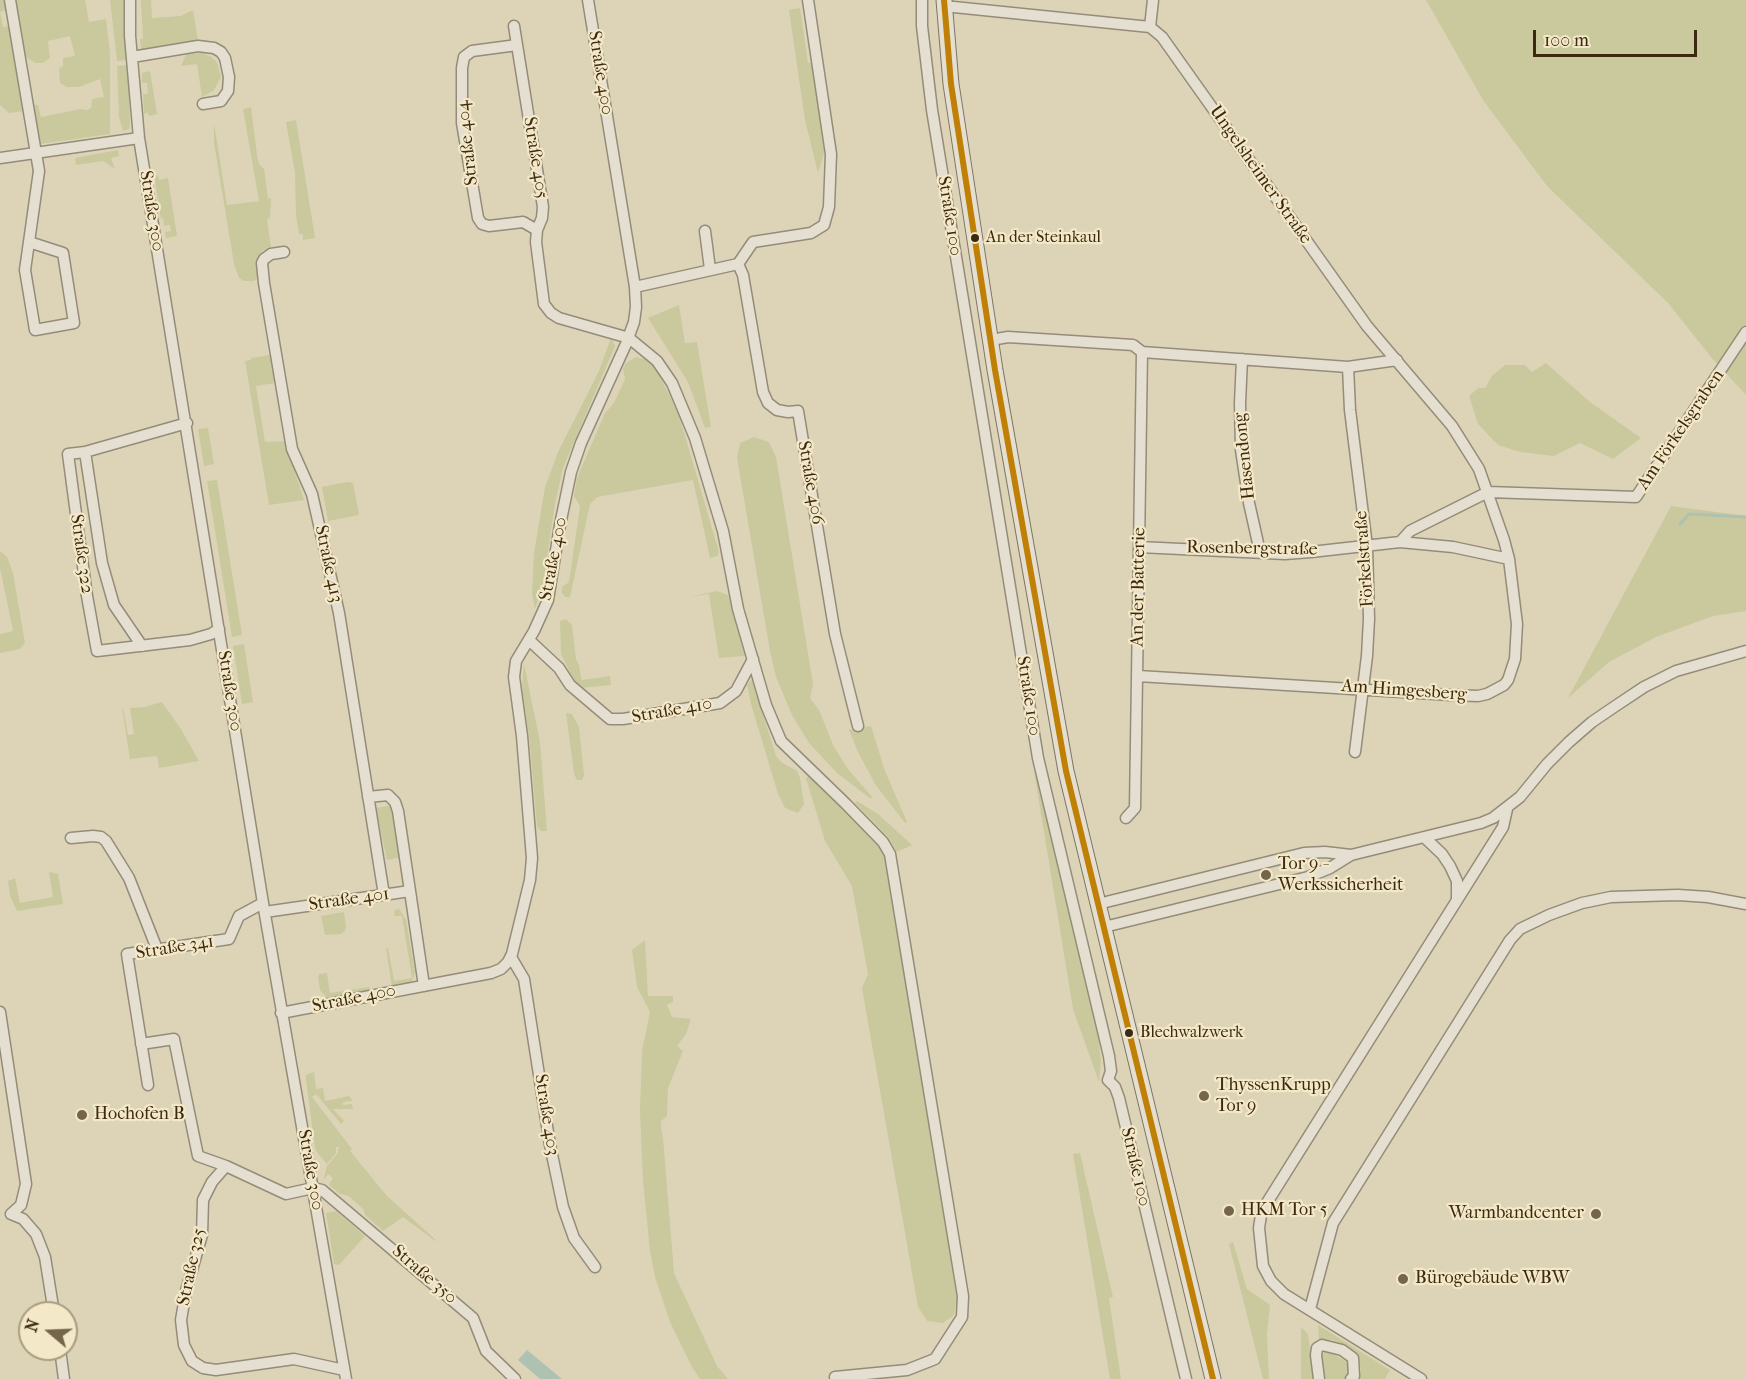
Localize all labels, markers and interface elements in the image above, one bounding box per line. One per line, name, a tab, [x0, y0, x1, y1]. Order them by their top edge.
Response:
scale bar	[1536, 18, 1700, 56]
street label: Straße 400	[583, 29, 617, 117]
text: 100 m	[1544, 30, 1589, 51]
street label: Straße 404	[453, 99, 483, 187]
street label: Ungelsheimer Straße	[1204, 101, 1316, 249]
street label: Straße 405	[518, 115, 552, 201]
street label: Straße 300	[134, 169, 168, 253]
street label: Straße 100	[932, 175, 966, 257]
place label: An der Steinkaul	[986, 228, 1101, 248]
marker: An der Steinkaul	[969, 232, 981, 244]
street label: Am Förkelsgraben	[1633, 366, 1729, 494]
street label: Hasendong	[1230, 411, 1260, 501]
street label: Straße 406	[792, 439, 828, 527]
street label: Förkelstraße	[1351, 510, 1379, 608]
street label: Straße 322	[65, 513, 97, 595]
street label: Straße 400	[535, 515, 573, 603]
street label: Straße 413	[309, 523, 347, 605]
street label: An der Batterie	[1127, 527, 1151, 647]
street label: Rosenbergstraße	[1186, 537, 1318, 561]
street label: Straße 300	[212, 649, 246, 733]
street label: Straße 100	[1011, 655, 1045, 737]
street label: Am Himgesberg	[1341, 676, 1467, 706]
street label: Straße 410	[630, 693, 714, 729]
place label: Tor 9 - Werkssicherheit	[1278, 854, 1403, 896]
marker: Tor 9 - Werkssicherheit	[1259, 868, 1273, 882]
street label: Straße 401	[307, 884, 391, 916]
street label: Straße 341	[134, 931, 216, 965]
street label: Straße 400	[310, 980, 398, 1018]
place label: Blechwalzwerk	[1140, 1023, 1243, 1043]
marker: Blechwalzwerk	[1123, 1027, 1135, 1039]
street label: Straße 403	[529, 1073, 563, 1157]
place label: ThyssenKrupp Tor 9	[1216, 1075, 1331, 1118]
marker: ThyssenKrupp Tor 9	[1197, 1089, 1211, 1103]
place label: Hochofen B	[94, 1104, 185, 1126]
marker: Hochofen B	[75, 1108, 89, 1122]
street label: Straße 100	[1115, 1125, 1155, 1209]
street label: Straße 300	[292, 1128, 328, 1212]
place label: HKM Tor 5	[1241, 1200, 1327, 1222]
place label: Warmbandcenter	[1449, 1203, 1584, 1225]
marker: HKM Tor 5	[1222, 1204, 1236, 1218]
marker: Warmbandcenter	[1589, 1207, 1603, 1221]
street label: Straße 325	[173, 1226, 211, 1308]
street label: Straße 350	[387, 1241, 461, 1309]
place label: Bürogebäude WBW	[1415, 1268, 1569, 1290]
marker: Bürogebäude WBW	[1396, 1272, 1410, 1286]
north arrow	[18, 1301, 78, 1361]
text: N	[21, 1317, 43, 1334]

